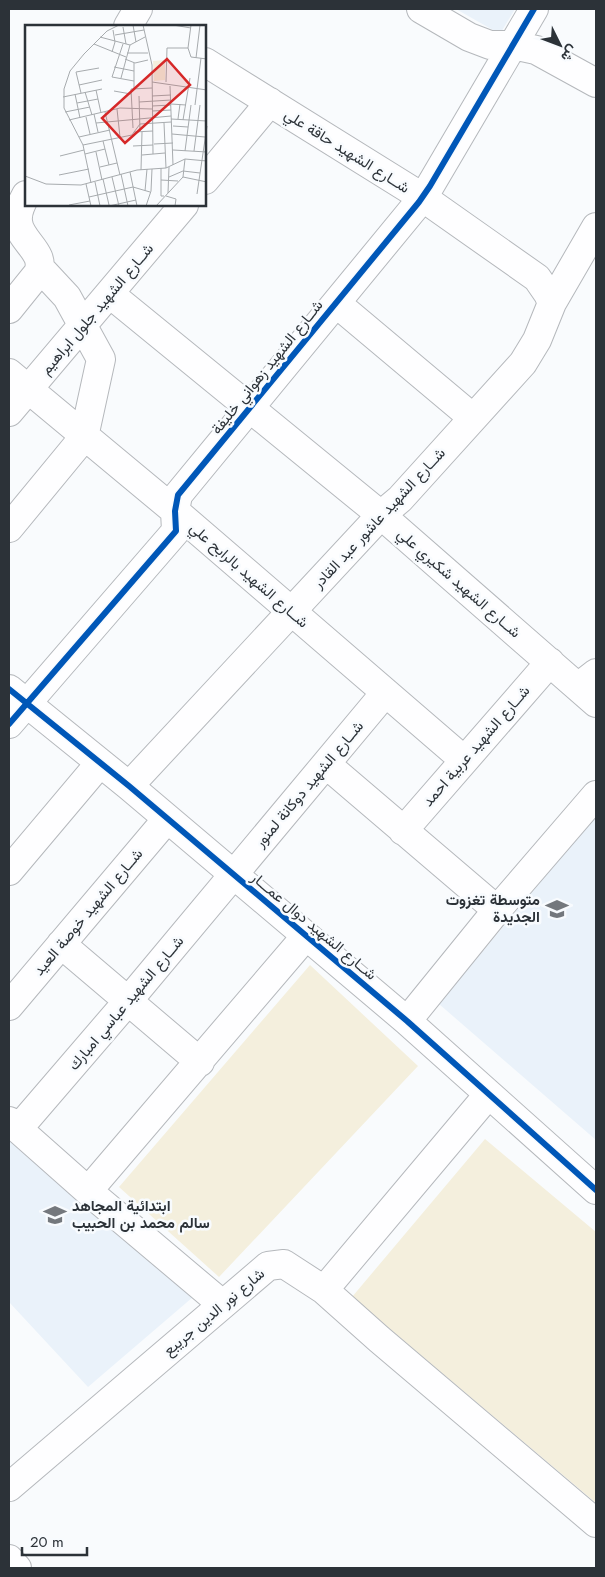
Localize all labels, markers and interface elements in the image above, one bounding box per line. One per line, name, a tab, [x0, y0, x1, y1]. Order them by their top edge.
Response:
north arrow	[535, 20, 585, 70]
inset map	[25, 25, 206, 206]
text: ش	[556, 41, 583, 67]
street label: شــارع الشهيد حاقة علي	[279, 103, 414, 200]
street label: شــارع الشهيد جلول ابراهيم	[35, 238, 159, 380]
street label: شــارع الشهيد زهواني خليفة	[206, 295, 330, 440]
street label: شــارع الشهيد عاشور عبد القادر	[307, 442, 450, 594]
street label: شــارع الشهيد بالرابح علي	[183, 517, 313, 635]
street label: شــارع الشهيد شكيري علي	[391, 523, 526, 645]
street label: شــارع الشهيد عربية احمد	[417, 680, 535, 811]
street label: شــارع الشهيد دوكانة لمنور	[249, 716, 369, 853]
street label: شــارع الشهيد خوصة العيد	[28, 843, 148, 980]
street label: شــارع الشهيد دوال عمـــار	[246, 866, 382, 985]
place label: متوسطة تغزوت الجديدة	[446, 889, 540, 928]
school or university icon: متوسطة تغزوت الجديدة	[544, 896, 570, 922]
street label: شــارع الشهيد عباسي امبارك	[63, 931, 191, 1076]
place label: ابتدائية المجاهد سالم محمد بن الحبيب	[72, 1195, 210, 1234]
school or university icon: ابتدائية المجاهد سالم محمد بن الحبيب	[42, 1202, 68, 1228]
street label: شارع نور الدين جريبع	[159, 1263, 270, 1361]
scale bar	[22, 1524, 88, 1556]
text: 20 m	[30, 1531, 64, 1553]

